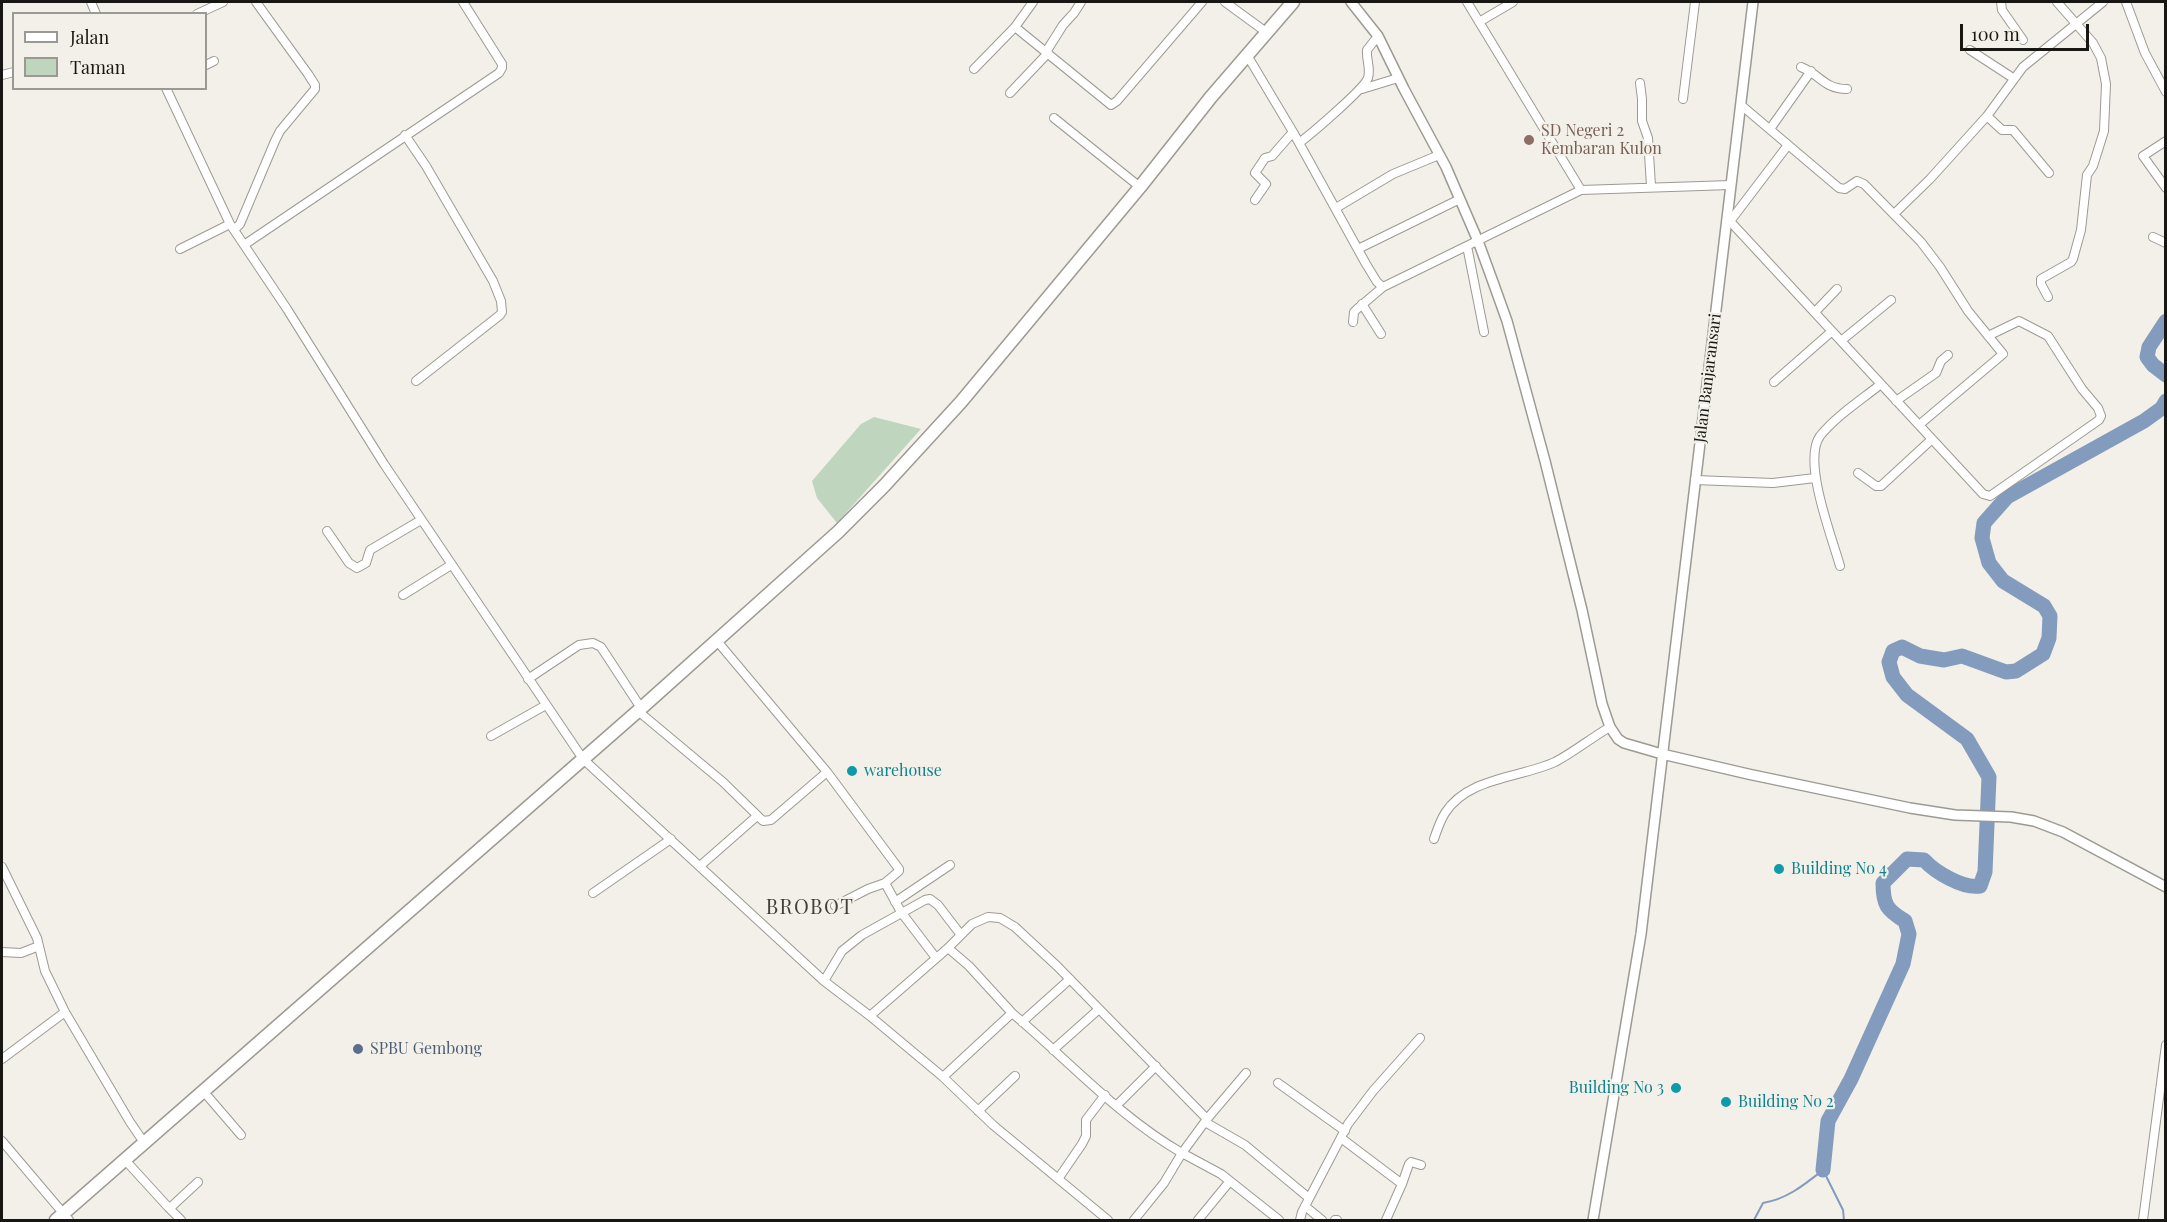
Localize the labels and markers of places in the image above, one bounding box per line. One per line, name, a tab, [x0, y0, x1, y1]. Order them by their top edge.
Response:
place label: SD Negeri 2 Kembaran Kulon	[1541, 121, 1662, 159]
marker: SD Negeri 2 Kembaran Kulon	[1522, 133, 1536, 147]
place label: warehouse	[864, 761, 942, 781]
marker: warehouse	[845, 764, 859, 778]
place label: Building No 4	[1791, 859, 1887, 879]
marker: Building No 4	[1772, 862, 1786, 876]
place label: SPBU Gembong	[370, 1039, 482, 1059]
marker: SPBU Gembong	[351, 1042, 365, 1056]
place label: Building No 3	[1569, 1078, 1664, 1098]
marker: Building No 3	[1669, 1081, 1683, 1095]
place label: Building No 2	[1738, 1092, 1834, 1112]
marker: Building No 2	[1719, 1095, 1733, 1109]

